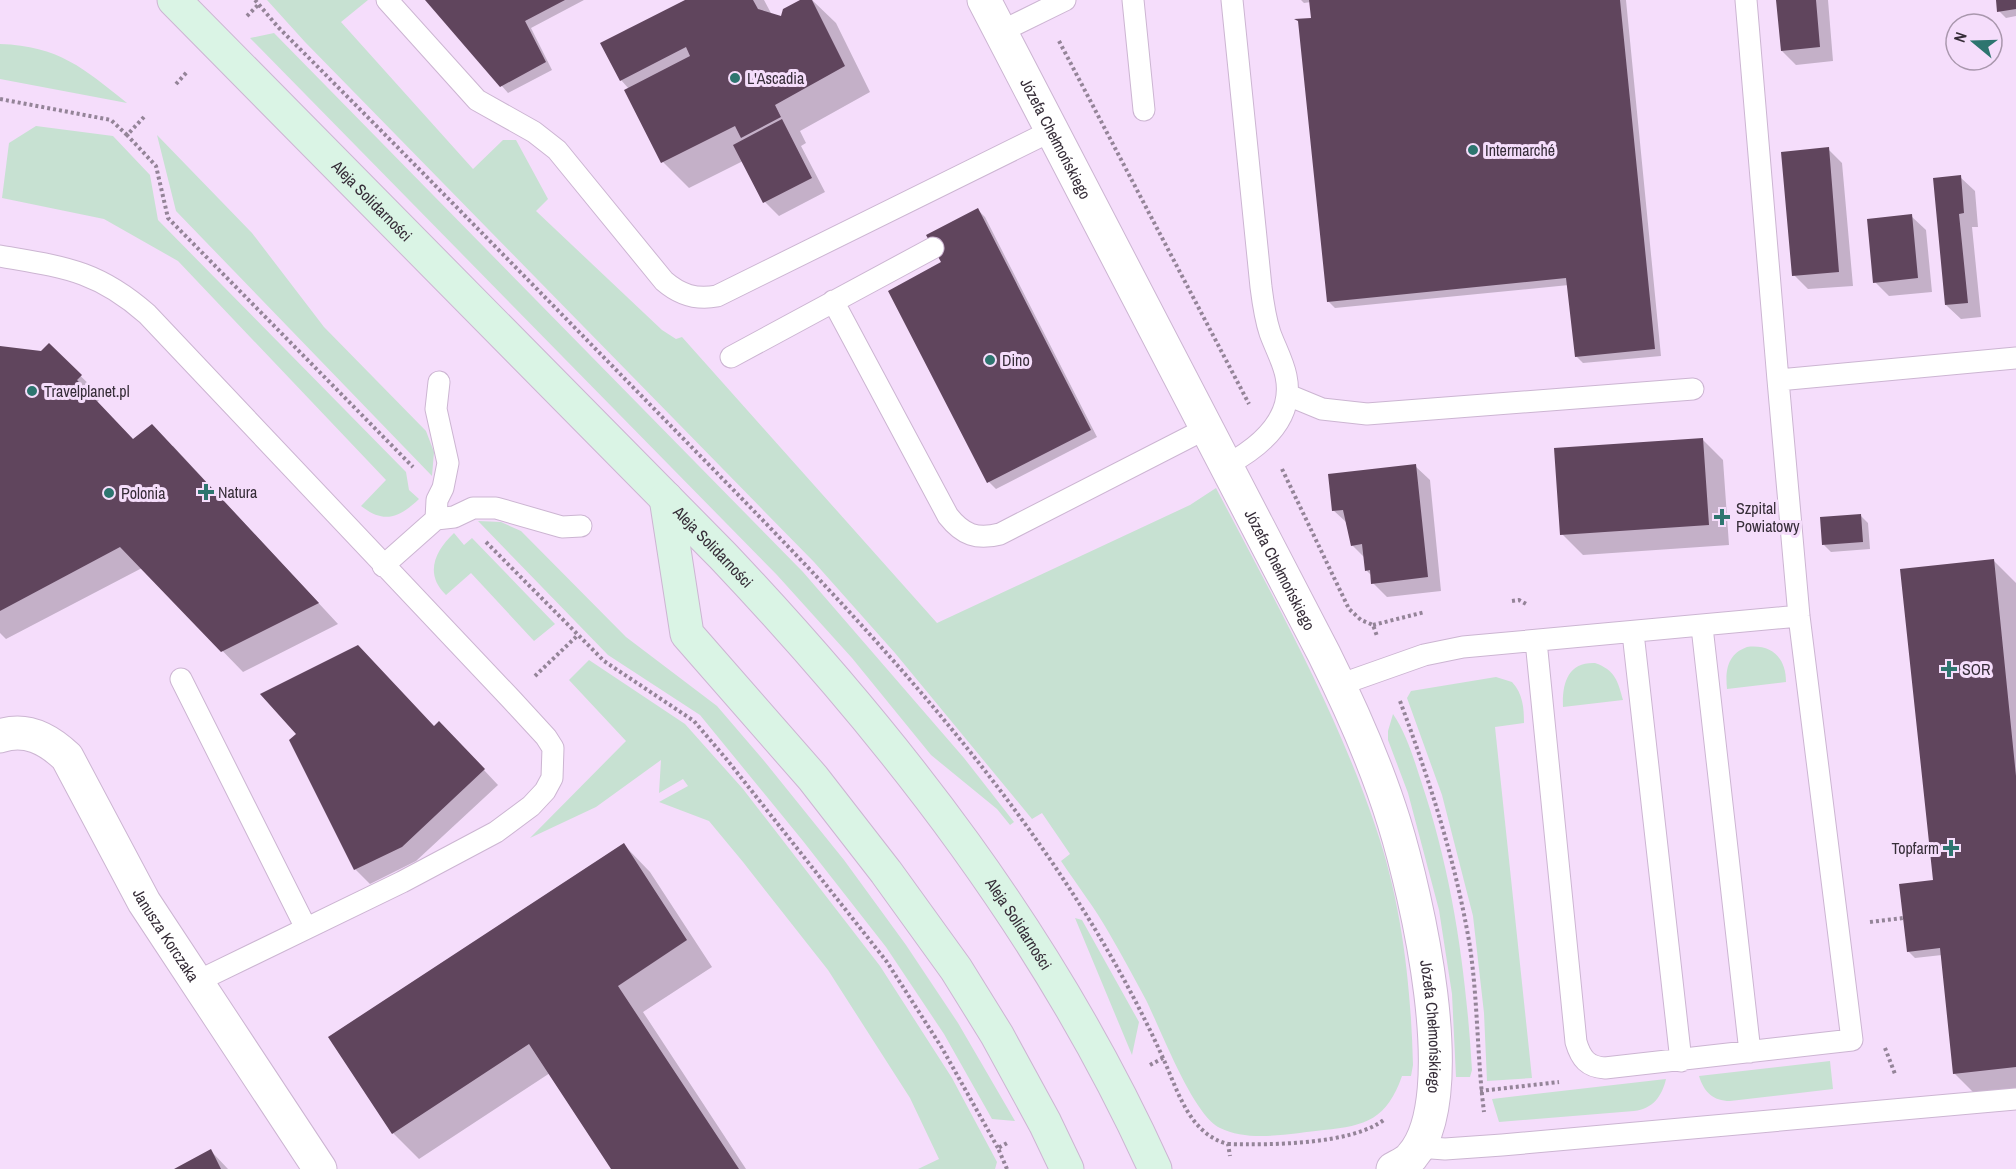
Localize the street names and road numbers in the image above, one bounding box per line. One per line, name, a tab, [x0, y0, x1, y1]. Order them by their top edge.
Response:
street label: Józefa Chełmońskiego	[1015, 74, 1097, 203]
street label: Aleja Solidarności	[326, 155, 417, 246]
street label: Aleja Solidarności	[668, 500, 758, 592]
street label: Józefa Chełmońskiego	[1240, 505, 1321, 634]
street label: Aleja Solidarności	[980, 873, 1057, 974]
street label: Janusza Korczaka	[128, 884, 205, 986]
street label: Józefa Chełmońskiego	[1415, 958, 1446, 1094]

